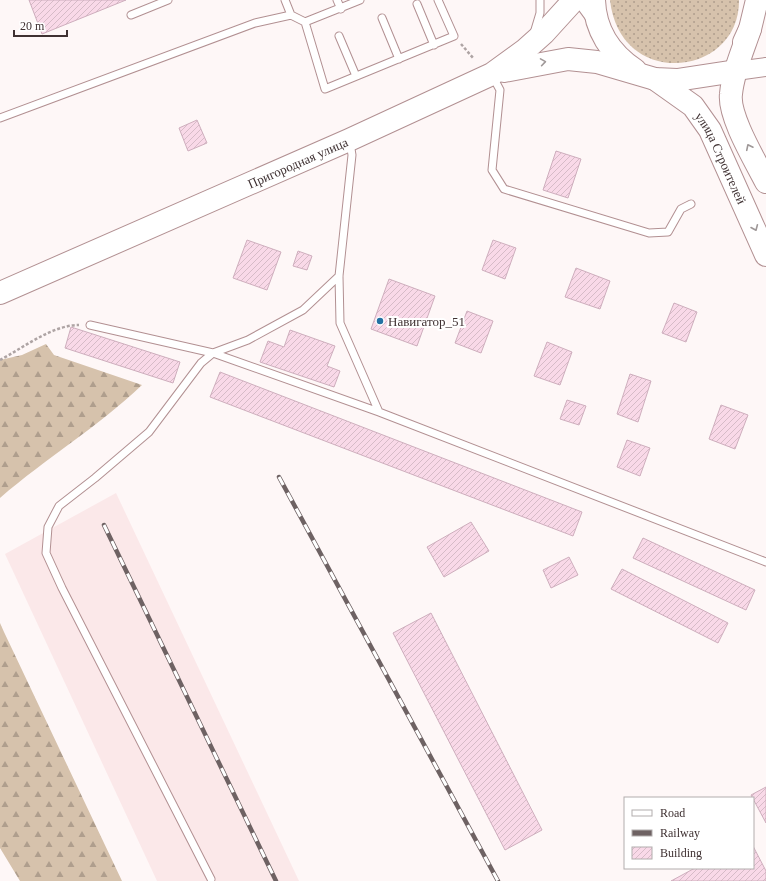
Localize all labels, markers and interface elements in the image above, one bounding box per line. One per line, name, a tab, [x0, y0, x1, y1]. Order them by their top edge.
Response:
scale bar	[14, 12, 67, 38]
text: 20 m	[20, 19, 45, 33]
one-way arrow	[540, 59, 546, 67]
street label: улица Строителей	[692, 109, 750, 206]
street label: Пригородная улица	[245, 134, 350, 191]
one-way arrow	[746, 144, 754, 152]
one-way arrow	[750, 224, 758, 231]
place label: Навигатор_51	[388, 314, 465, 329]
marker: Навигатор_51	[375, 316, 385, 326]
legend	[624, 797, 754, 869]
text: Road	[660, 806, 685, 820]
text: Railway	[660, 826, 700, 840]
text: Building	[660, 846, 702, 860]

